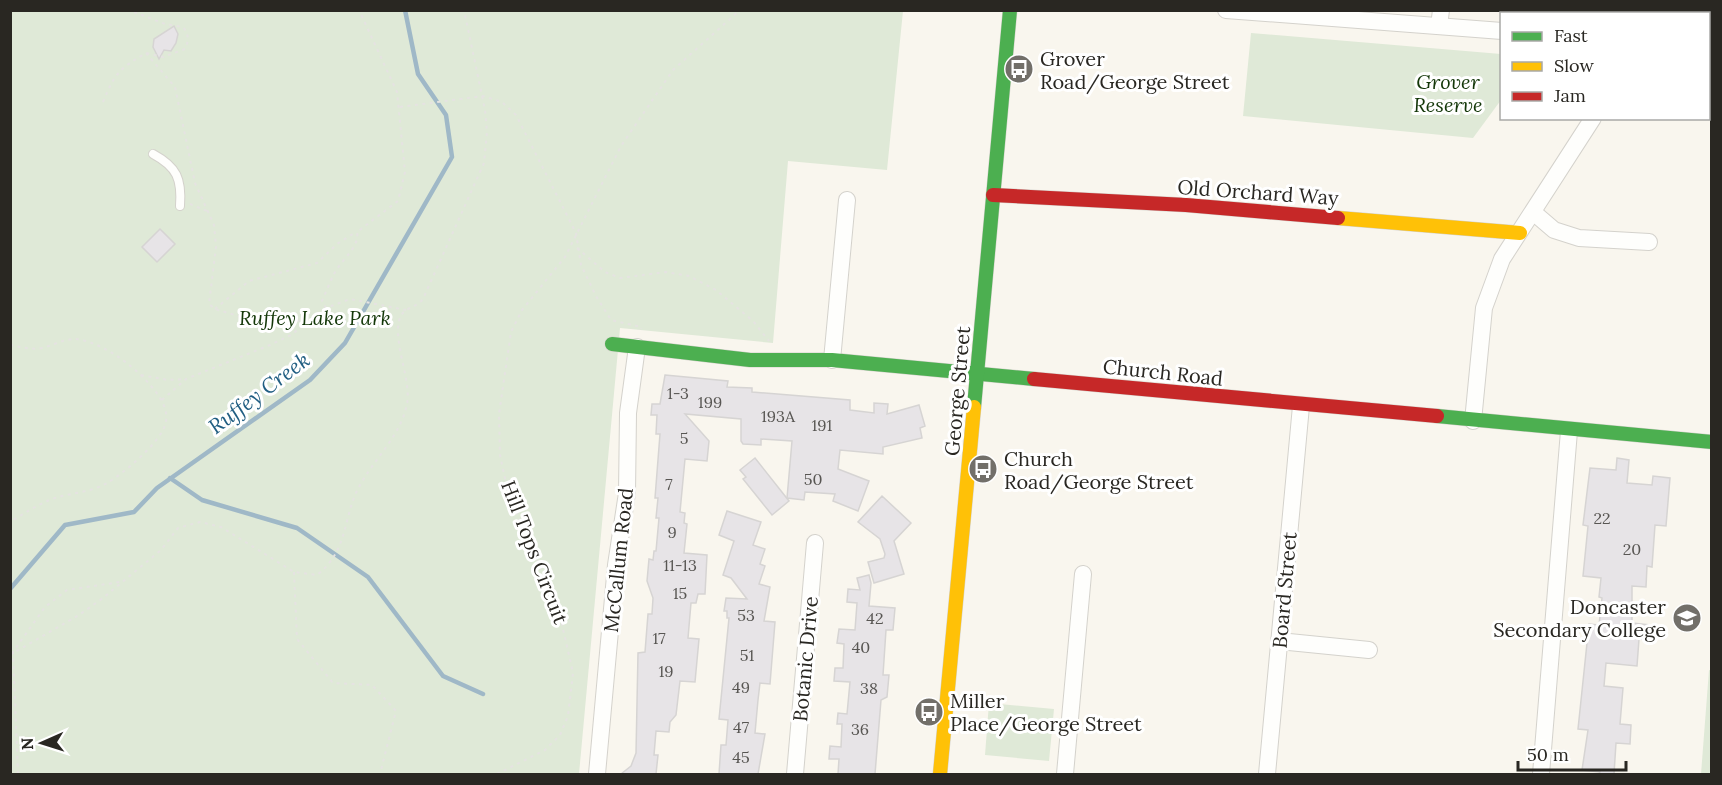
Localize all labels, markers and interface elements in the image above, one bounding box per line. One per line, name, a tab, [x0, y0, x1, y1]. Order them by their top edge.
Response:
legend	[1500, 12, 1710, 120]
text: Fast	[1554, 24, 1588, 47]
place label: Grover Road/George Street	[1040, 46, 1230, 95]
bus stop icon: Grover Road/George Street	[1003, 53, 1035, 85]
text: Slow	[1554, 54, 1594, 77]
park label: Grover Reserve	[1413, 69, 1483, 117]
text: Jam	[1553, 84, 1586, 107]
street label: Old Orchard Way	[1177, 174, 1340, 210]
park label: Ruffey Lake Park	[239, 305, 391, 330]
street label: George Street	[939, 325, 975, 457]
water label: Ruffey Creek	[203, 346, 315, 440]
street label: Church Road	[1102, 353, 1224, 391]
house number: 1-3	[667, 383, 689, 403]
house number: 199	[698, 392, 722, 412]
house number: 193A	[761, 406, 796, 426]
house number: 191	[812, 415, 833, 435]
house number: 5	[680, 428, 688, 448]
place label: Church Road/George Street	[1004, 446, 1194, 495]
bus stop icon: Church Road/George Street	[967, 453, 999, 485]
house number: 50	[804, 469, 822, 489]
house number: 7	[665, 474, 673, 494]
street label: Hill Tops Circuit	[496, 477, 574, 627]
street label: McCallum Road	[598, 486, 638, 634]
house number: 22	[1593, 508, 1611, 528]
house number: 9	[667, 522, 677, 542]
street label: Board Street	[1266, 530, 1302, 649]
house number: 20	[1623, 539, 1641, 559]
house number: 11-13	[663, 555, 697, 575]
house number: 15	[673, 583, 687, 603]
place label: Doncaster Secondary College	[1493, 594, 1666, 642]
street label: Botanic Drive	[787, 595, 823, 723]
school or university icon: Doncaster Secondary College	[1671, 602, 1703, 634]
house number: 53	[737, 605, 755, 625]
house number: 42	[866, 608, 884, 628]
house number: 17	[652, 628, 666, 648]
house number: 40	[852, 637, 870, 657]
house number: 51	[740, 645, 754, 665]
house number: 19	[658, 661, 674, 681]
house number: 49	[732, 677, 750, 697]
house number: 38	[860, 678, 878, 698]
place label: Miller Place/George Street	[950, 688, 1142, 737]
bus stop icon: Miller Place/George Street	[913, 696, 945, 728]
north arrow	[12, 713, 72, 773]
house number: 47	[733, 717, 750, 737]
house number: 36	[851, 719, 869, 739]
scale bar	[1518, 734, 1626, 772]
text: N	[17, 737, 37, 750]
text: 50 m	[1527, 743, 1569, 766]
house number: 45	[732, 747, 750, 767]

